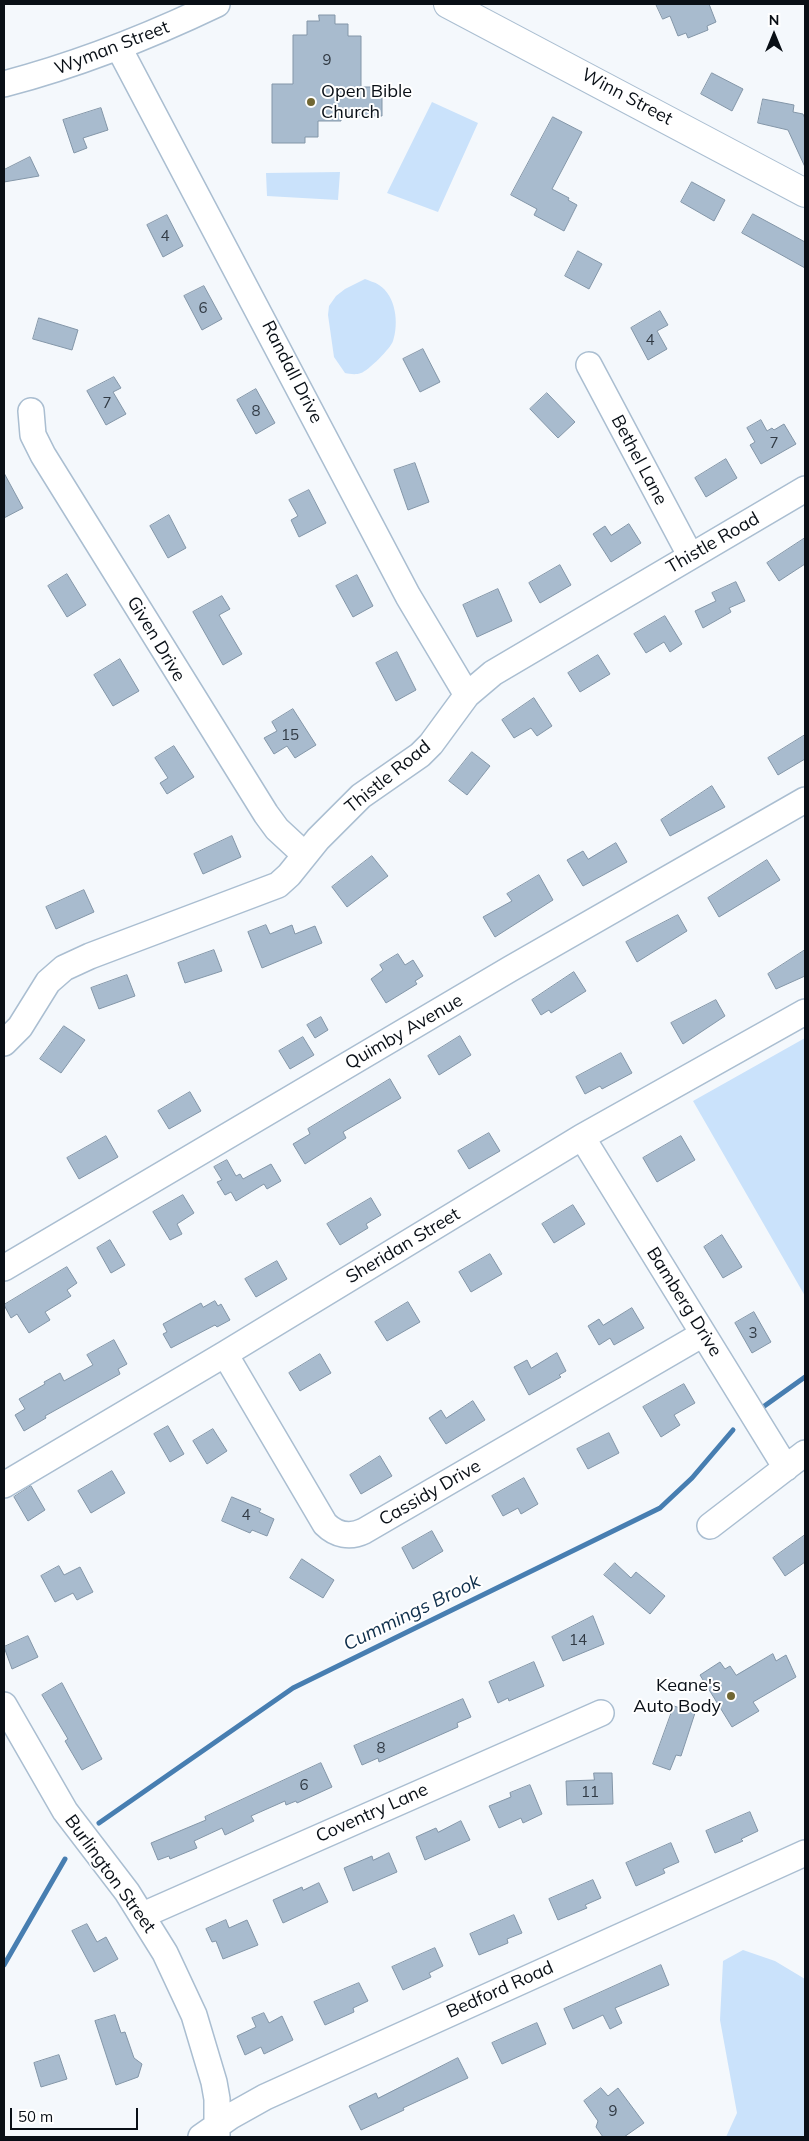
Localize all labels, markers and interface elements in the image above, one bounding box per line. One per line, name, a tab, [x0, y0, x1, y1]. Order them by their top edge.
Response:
north arrow	[749, 10, 799, 60]
text: N	[769, 11, 779, 29]
street label: Wyman Street	[52, 16, 172, 80]
house number: 9	[323, 51, 331, 69]
street label: Winn Street	[578, 64, 676, 130]
place label: Open Bible Church	[321, 81, 412, 124]
marker: Open Bible Church	[305, 96, 317, 108]
house number: 4	[161, 227, 169, 245]
house number: 6	[199, 299, 207, 317]
street label: Randall Drive	[257, 317, 327, 427]
house number: 4	[646, 331, 654, 349]
house number: 7	[103, 394, 111, 412]
house number: 8	[252, 402, 260, 420]
street label: Bethel Lane	[606, 411, 672, 509]
house number: 7	[770, 434, 778, 452]
street label: Thistle Road	[663, 508, 763, 578]
street label: Given Drive	[122, 593, 190, 685]
house number: 15	[281, 726, 299, 744]
street label: Thistle Road	[341, 736, 435, 818]
street label: Quimby Avenue	[341, 990, 467, 1074]
street label: Sheridan Street	[342, 1204, 464, 1288]
street label: Bamberg Drive	[642, 1243, 726, 1361]
house number: 3	[749, 1324, 757, 1342]
street label: Cassidy Drive	[375, 1455, 485, 1531]
house number: 4	[242, 1506, 250, 1524]
water label: Cummings Brook	[340, 1570, 484, 1656]
house number: 14	[569, 1631, 587, 1649]
place label: Keane's Auto Body	[633, 1675, 721, 1718]
marker: Keane's Auto Body	[725, 1690, 737, 1702]
house number: 8	[377, 1739, 385, 1757]
house number: 6	[300, 1776, 308, 1794]
street label: Coventry Lane	[313, 1779, 431, 1847]
house number: 11	[581, 1783, 599, 1801]
street label: Burlington Street	[60, 1811, 160, 1937]
street label: Bedford Road	[443, 1957, 557, 2023]
scale bar	[12, 2098, 140, 2130]
house number: 9	[609, 2102, 617, 2120]
text: 50 m	[18, 2107, 53, 2126]

